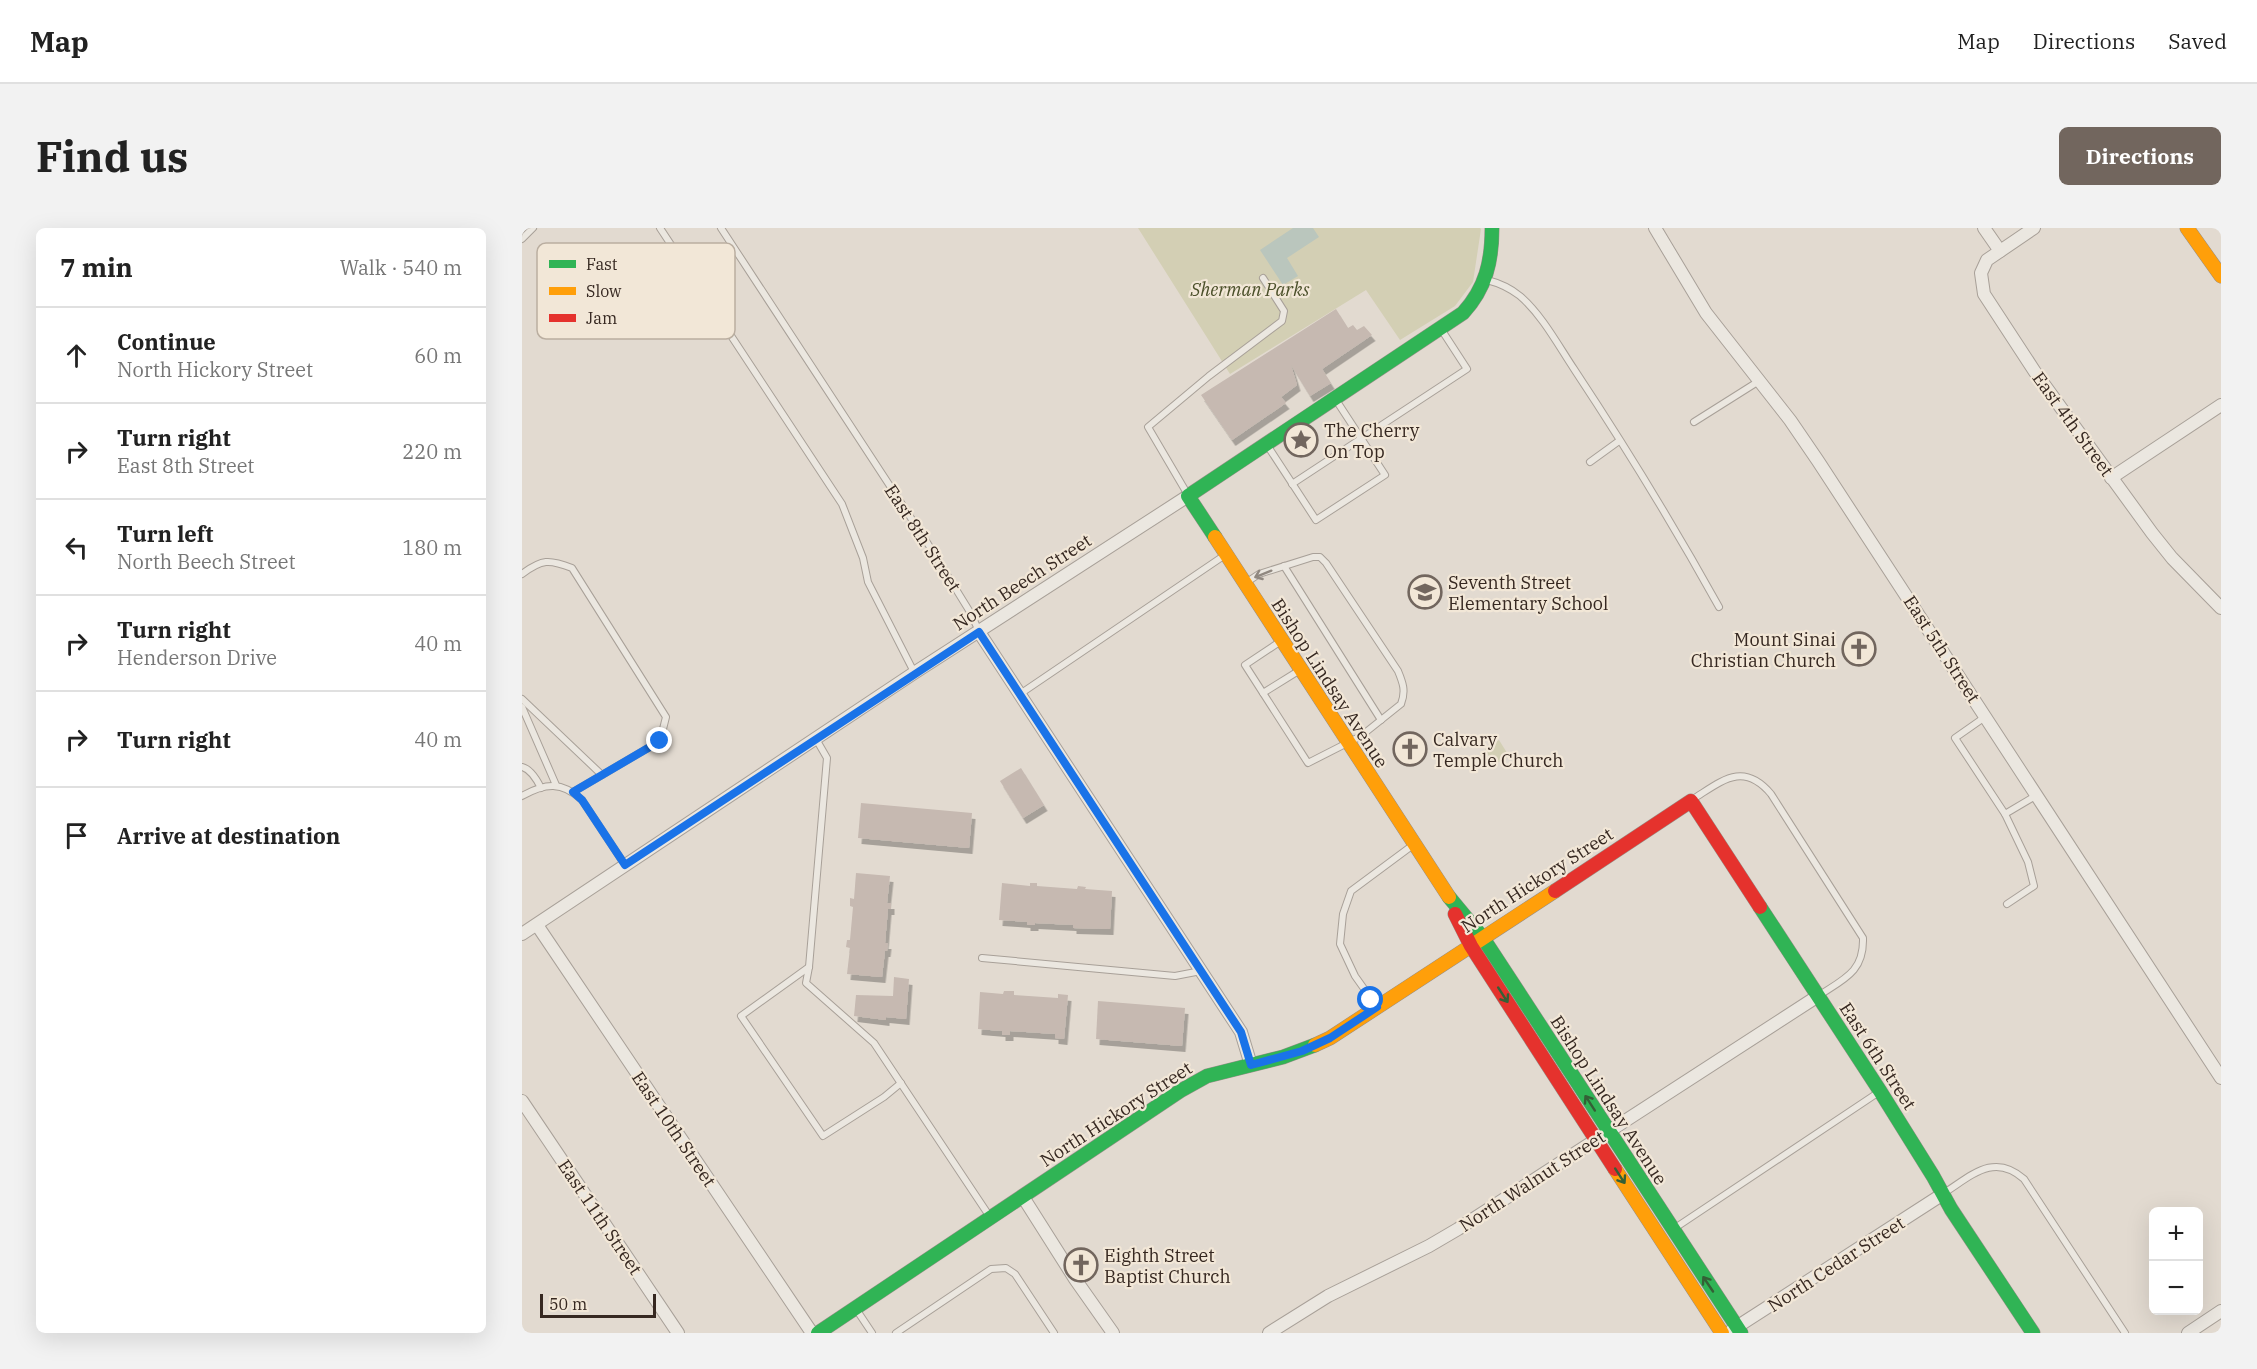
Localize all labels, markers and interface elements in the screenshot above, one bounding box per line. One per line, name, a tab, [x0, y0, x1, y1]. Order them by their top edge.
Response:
text: Map	[30, 23, 89, 60]
text: Map	[1957, 27, 2000, 55]
text: Directions	[2033, 27, 2135, 55]
text: Saved	[2168, 27, 2227, 55]
button: Directions	[2059, 127, 2221, 185]
text: Find us	[36, 129, 188, 184]
legend	[537, 243, 735, 339]
text: 7 min	[60, 250, 133, 284]
text: Walk · 540 m	[340, 254, 462, 281]
text: Fast	[586, 254, 618, 274]
park label: Sherman Parks	[1190, 278, 1310, 301]
text: Slow	[586, 281, 622, 301]
text: Jam	[586, 308, 617, 328]
text: Continue	[117, 327, 216, 356]
icon: ahead	[60, 339, 93, 372]
text: 60 m	[414, 342, 462, 369]
text: North Hickory Street	[117, 356, 313, 383]
street label: East 4th Street	[2027, 367, 2119, 481]
place label: The Cherry On Top	[1324, 419, 1420, 463]
place icon: The Cherry On Top	[1283, 422, 1319, 458]
text: Turn right	[117, 423, 231, 452]
icon: right	[60, 435, 93, 468]
text: 220 m	[402, 438, 462, 465]
text: East 8th Street	[117, 452, 254, 479]
street label: East 8th Street	[880, 480, 966, 596]
text: Turn left	[117, 519, 213, 548]
street label: North Beech Street	[948, 529, 1096, 635]
icon: left	[60, 531, 93, 564]
text: 180 m	[402, 534, 462, 561]
text: North Beech Street	[117, 548, 295, 575]
one-way arrow	[1255, 569, 1273, 580]
place label: Seventh Street Elementary School	[1448, 571, 1608, 615]
school or university icon: Seventh Street Elementary School	[1407, 574, 1443, 610]
street label: East 5th Street	[1899, 591, 1985, 707]
street label: Bishop Lindsay Avenue	[1267, 594, 1393, 772]
text: Turn right	[117, 615, 231, 644]
icon: right	[60, 627, 93, 660]
place label: Mount Sinai Christian Church	[1691, 628, 1836, 672]
text: 40 m	[414, 630, 462, 657]
church icon: Mount Sinai Christian Church	[1841, 631, 1877, 667]
text: Henderson Drive	[117, 644, 277, 671]
icon: right	[60, 723, 93, 756]
text: Turn right	[117, 725, 231, 754]
text: 40 m	[414, 726, 462, 753]
route end	[646, 727, 672, 753]
place label: Calvary Temple Church	[1433, 728, 1564, 772]
church icon: Calvary Temple Church	[1392, 731, 1428, 767]
icon: arrive	[60, 819, 93, 852]
text: Arrive at destination	[117, 821, 340, 850]
street label: North Hickory Street	[1457, 822, 1617, 938]
route start	[1357, 986, 1383, 1012]
one-way arrow	[1497, 986, 1509, 1003]
street label: East 6th Street	[1835, 998, 1921, 1114]
street label: Bishop Lindsay Avenue	[1546, 1011, 1672, 1189]
street label: North Hickory Street	[1036, 1056, 1196, 1172]
street label: East 10th Street	[627, 1067, 721, 1191]
one-way arrow	[1584, 1095, 1596, 1112]
street label: North Walnut Street	[1455, 1125, 1609, 1237]
street label: East 11th Street	[553, 1155, 647, 1279]
one-way arrow	[1615, 1167, 1627, 1184]
map controls	[2149, 1207, 2203, 1315]
button: +	[2149, 1207, 2203, 1261]
street label: North Cedar Street	[1763, 1211, 1909, 1317]
place label: Eighth Street Baptist Church	[1104, 1244, 1231, 1288]
church icon: Eighth Street Baptist Church	[1063, 1247, 1099, 1283]
button: −	[2149, 1261, 2203, 1315]
one-way arrow	[1702, 1277, 1714, 1293]
scale bar	[540, 1291, 656, 1318]
text: 50 m	[549, 1294, 587, 1314]

